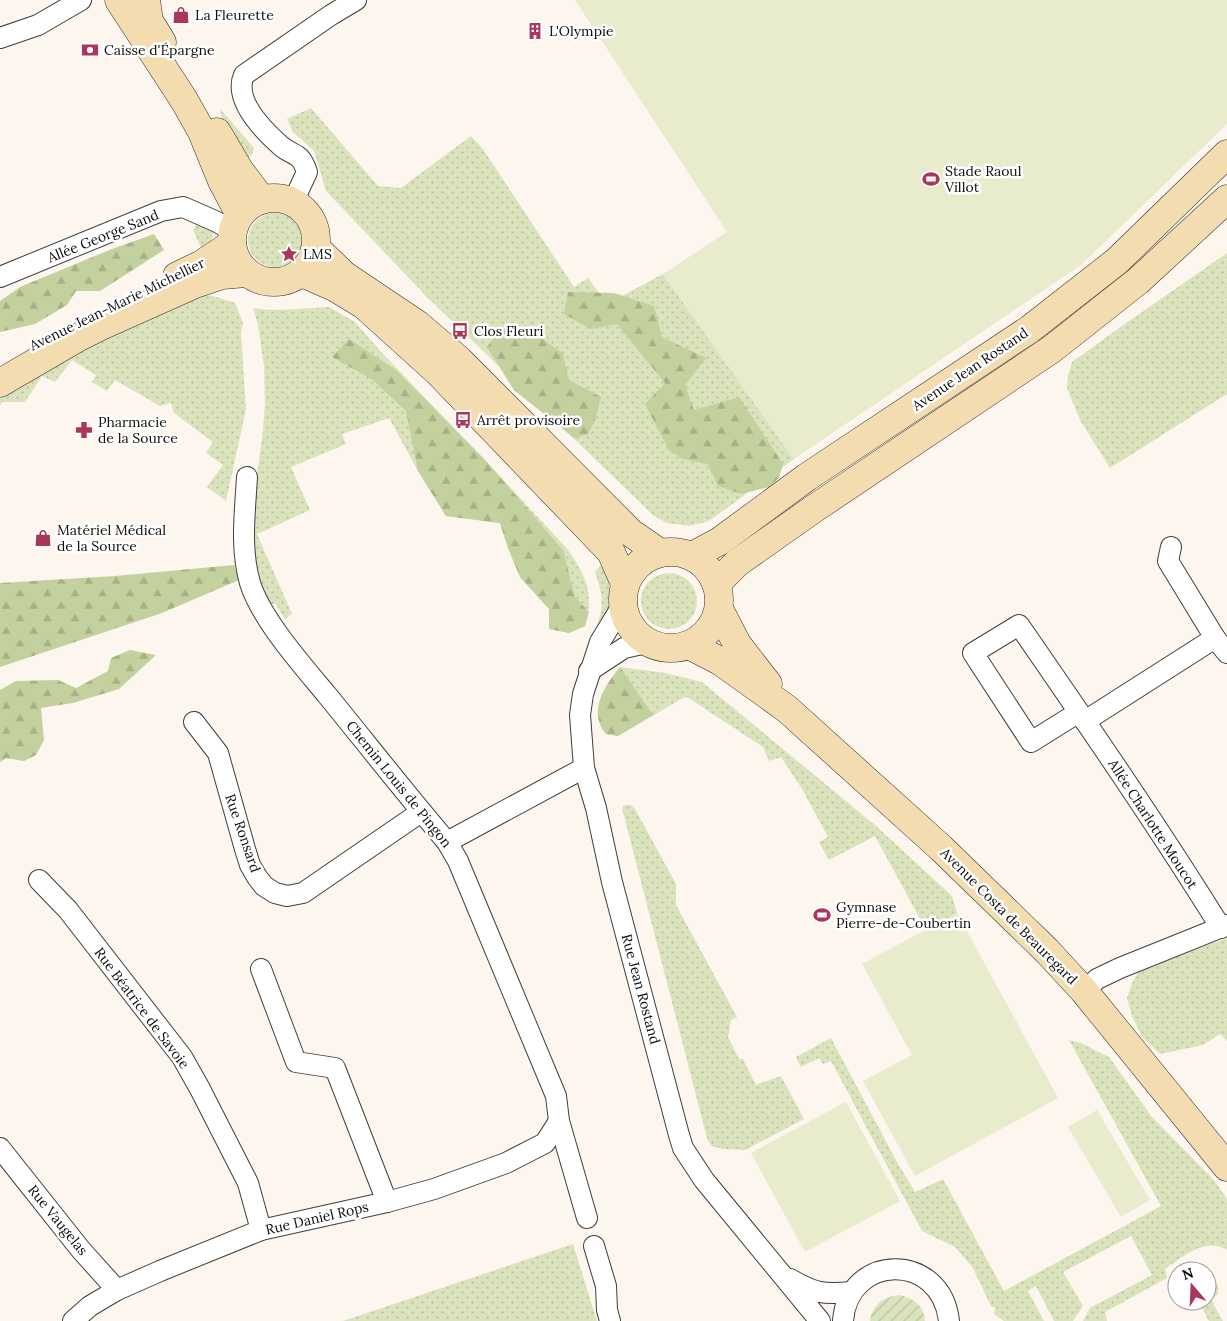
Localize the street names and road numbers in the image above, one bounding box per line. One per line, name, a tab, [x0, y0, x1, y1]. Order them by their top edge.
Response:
street label: Allée George Sand	[44, 205, 161, 267]
street label: Avenue Jean-Marie Michellier	[25, 254, 208, 355]
street label: Avenue Jean Rostand	[908, 323, 1031, 415]
street label: Chemin Louis de Pingon	[342, 717, 456, 851]
street label: Allée Charlotte Moucot	[1104, 755, 1202, 893]
street label: Rue Ronsard	[221, 791, 265, 875]
street label: Avenue Costa de Beauregard	[936, 843, 1081, 988]
street label: Rue Jean Rostand	[618, 932, 664, 1046]
street label: Rue Béatrice de Savoie	[91, 944, 194, 1073]
street label: Rue Vaugelas	[24, 1181, 92, 1259]
street label: Rue Daniel Rops	[264, 1197, 370, 1239]

